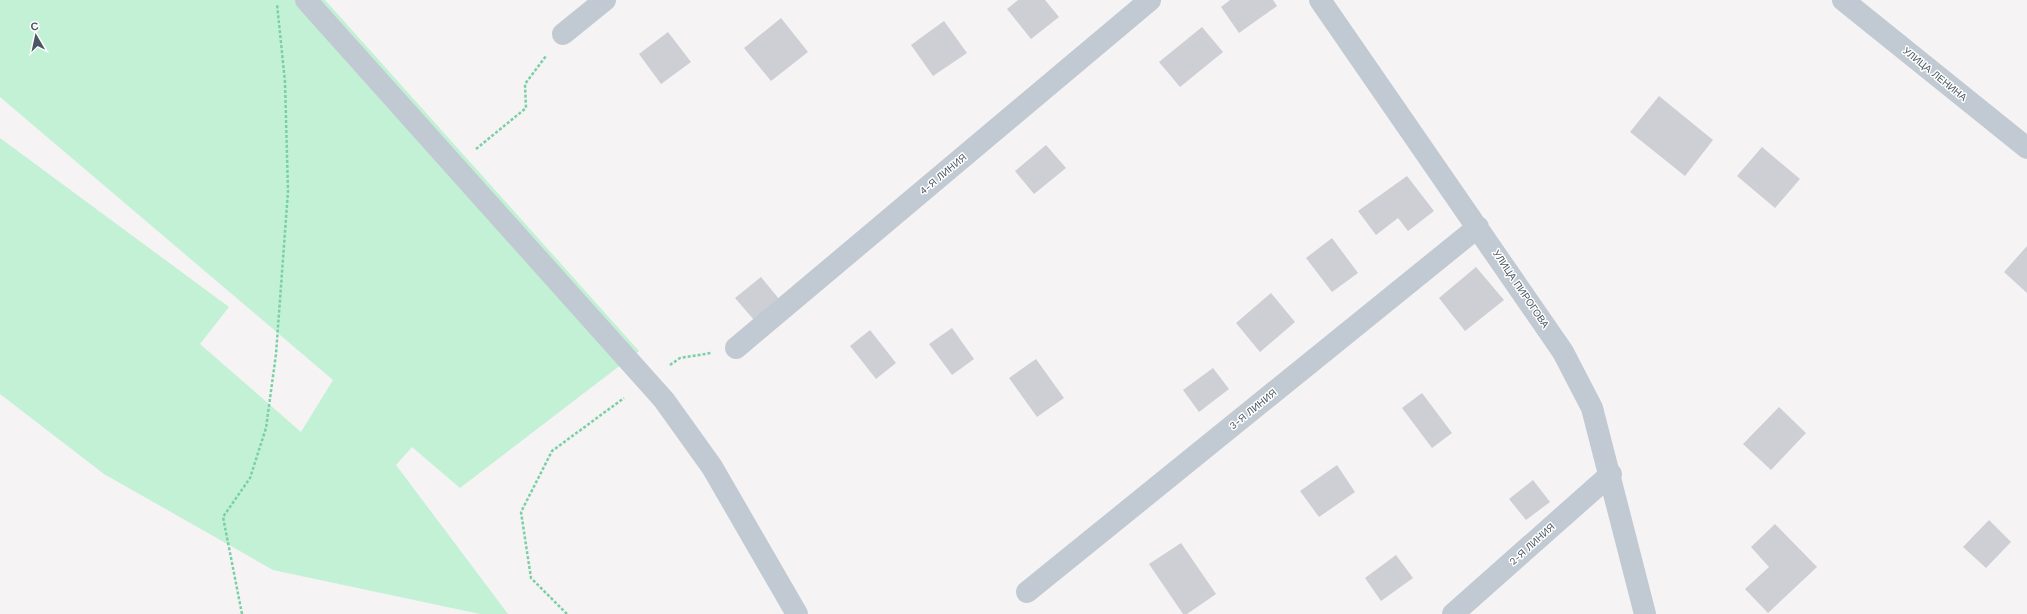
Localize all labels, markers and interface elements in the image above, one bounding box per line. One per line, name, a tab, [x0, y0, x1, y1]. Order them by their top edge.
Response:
north arrow	[16, 16, 56, 56]
text: С	[30, 20, 40, 34]
street label: УЛИЦА ЛЕНИНА	[1901, 45, 1969, 103]
street label: 4-Я ЛИНИЯ	[918, 151, 968, 197]
street label: УЛИЦА ПИРОГОВА	[1491, 248, 1551, 330]
street label: 3-Я ЛИНИЯ	[1227, 387, 1279, 431]
street label: 2-Я ЛИНИЯ	[1507, 521, 1557, 567]

